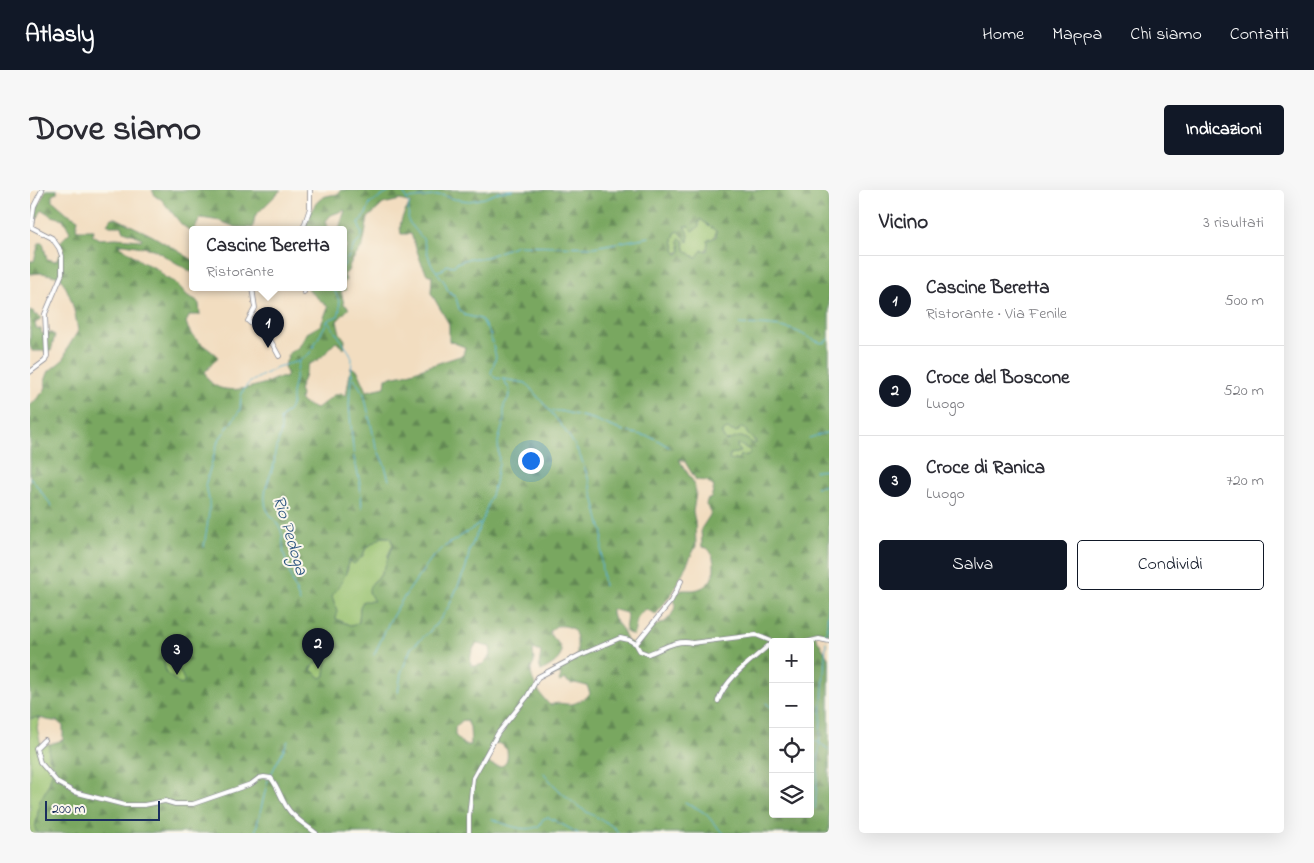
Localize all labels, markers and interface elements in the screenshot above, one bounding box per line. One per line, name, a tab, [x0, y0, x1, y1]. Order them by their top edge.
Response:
text: Atlasly	[25, 18, 94, 53]
text: Home	[982, 22, 1024, 48]
text: Mappa	[1052, 22, 1102, 48]
text: Chi siamo	[1130, 22, 1202, 48]
text: Contatti	[1230, 22, 1289, 48]
text: Dove siamo	[30, 105, 201, 156]
button: Indicazioni	[1164, 105, 1284, 155]
text: Vicino	[879, 208, 928, 238]
text: 3 risultati	[1203, 211, 1264, 235]
popup	[189, 226, 347, 291]
text: Cascine Beretta	[206, 233, 330, 260]
text: Ristorante	[206, 260, 274, 284]
text: Cascine Beretta	[926, 275, 1050, 302]
text: 1	[892, 289, 898, 313]
text: 500 m	[1225, 289, 1264, 313]
text: Ristorante · Via Fenile	[926, 302, 1067, 326]
pin: 1	[252, 307, 284, 348]
text: Croce del Boscone	[926, 365, 1070, 392]
text: 2	[891, 379, 899, 403]
text: 520 m	[1224, 379, 1264, 403]
text: Luogo	[926, 392, 965, 416]
your location	[518, 448, 544, 474]
text: Croce di Ranica	[926, 455, 1045, 482]
text: 3	[892, 469, 898, 493]
text: 720 m	[1226, 469, 1264, 493]
text: Luogo	[926, 482, 965, 506]
water label: Rio Pedoga	[265, 493, 314, 579]
button: Salva	[879, 540, 1067, 590]
button: Condividi	[1077, 540, 1264, 590]
pin: 2	[302, 628, 334, 669]
pin: 3	[161, 634, 193, 675]
map controls	[769, 638, 814, 818]
button: +	[769, 638, 814, 683]
button: −	[769, 683, 814, 728]
button: locate	[769, 728, 814, 773]
button: layers	[769, 773, 814, 818]
scale bar	[45, 798, 160, 821]
text: 200 m	[52, 799, 85, 820]

